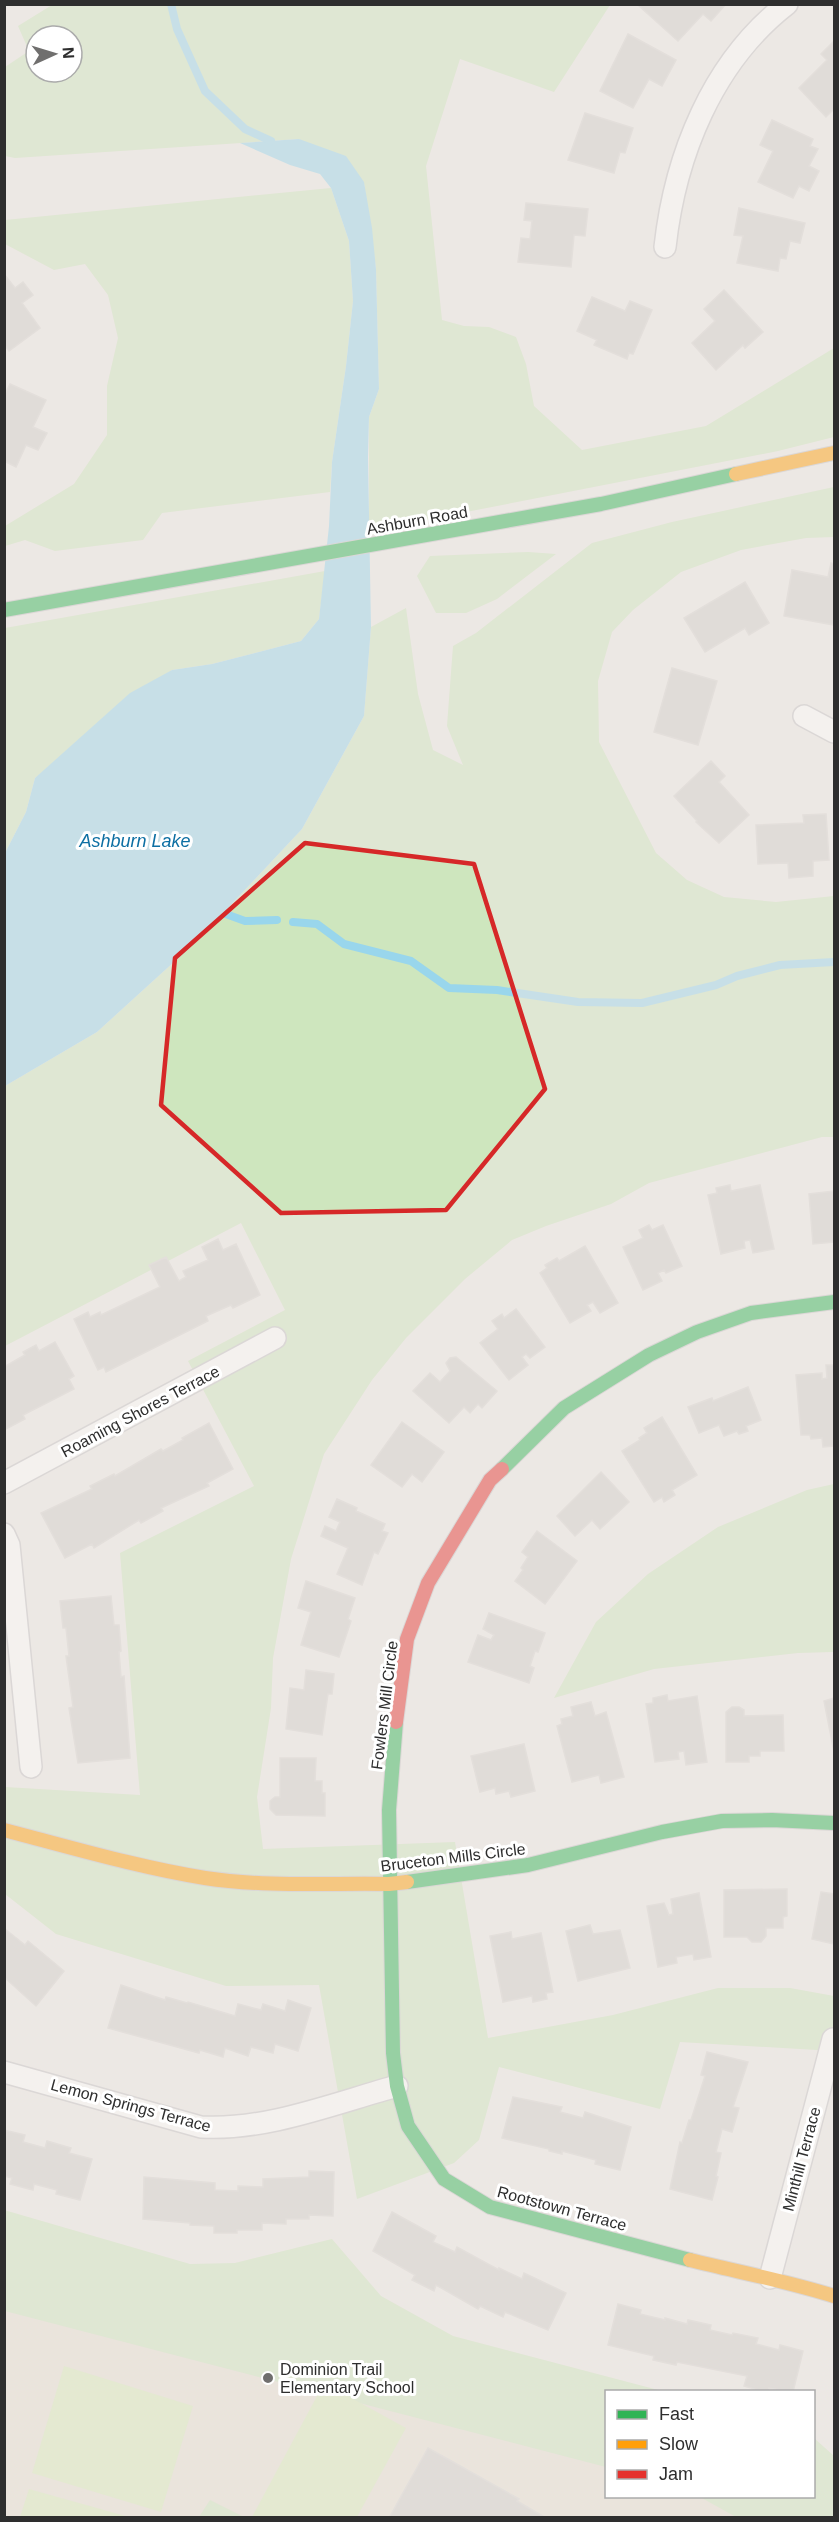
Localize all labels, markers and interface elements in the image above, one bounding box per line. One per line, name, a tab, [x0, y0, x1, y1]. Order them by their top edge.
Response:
north arrow	[24, 24, 84, 84]
text: N	[60, 47, 77, 59]
street label: Ashburn Road	[365, 503, 469, 538]
water label: Ashburn Lake	[78, 831, 191, 851]
street label: Roaming Shores Terrace	[58, 1362, 222, 1460]
street label: Fowlers Mill Circle	[368, 1640, 401, 1771]
street label: Bruceton Mills Circle	[380, 1840, 527, 1875]
street label: Lemon Springs Terrace	[49, 2076, 213, 2135]
street label: Minthill Terrace	[779, 2105, 824, 2213]
street label: Rootstown Terrace	[495, 2183, 628, 2234]
place label: Dominion Trail Elementary School	[280, 2361, 414, 2396]
marker: Dominion Trail Elementary School	[261, 2371, 275, 2385]
legend	[605, 2390, 815, 2498]
text: Fast	[659, 2404, 694, 2424]
text: Slow	[659, 2434, 699, 2454]
text: Jam	[659, 2464, 693, 2484]

